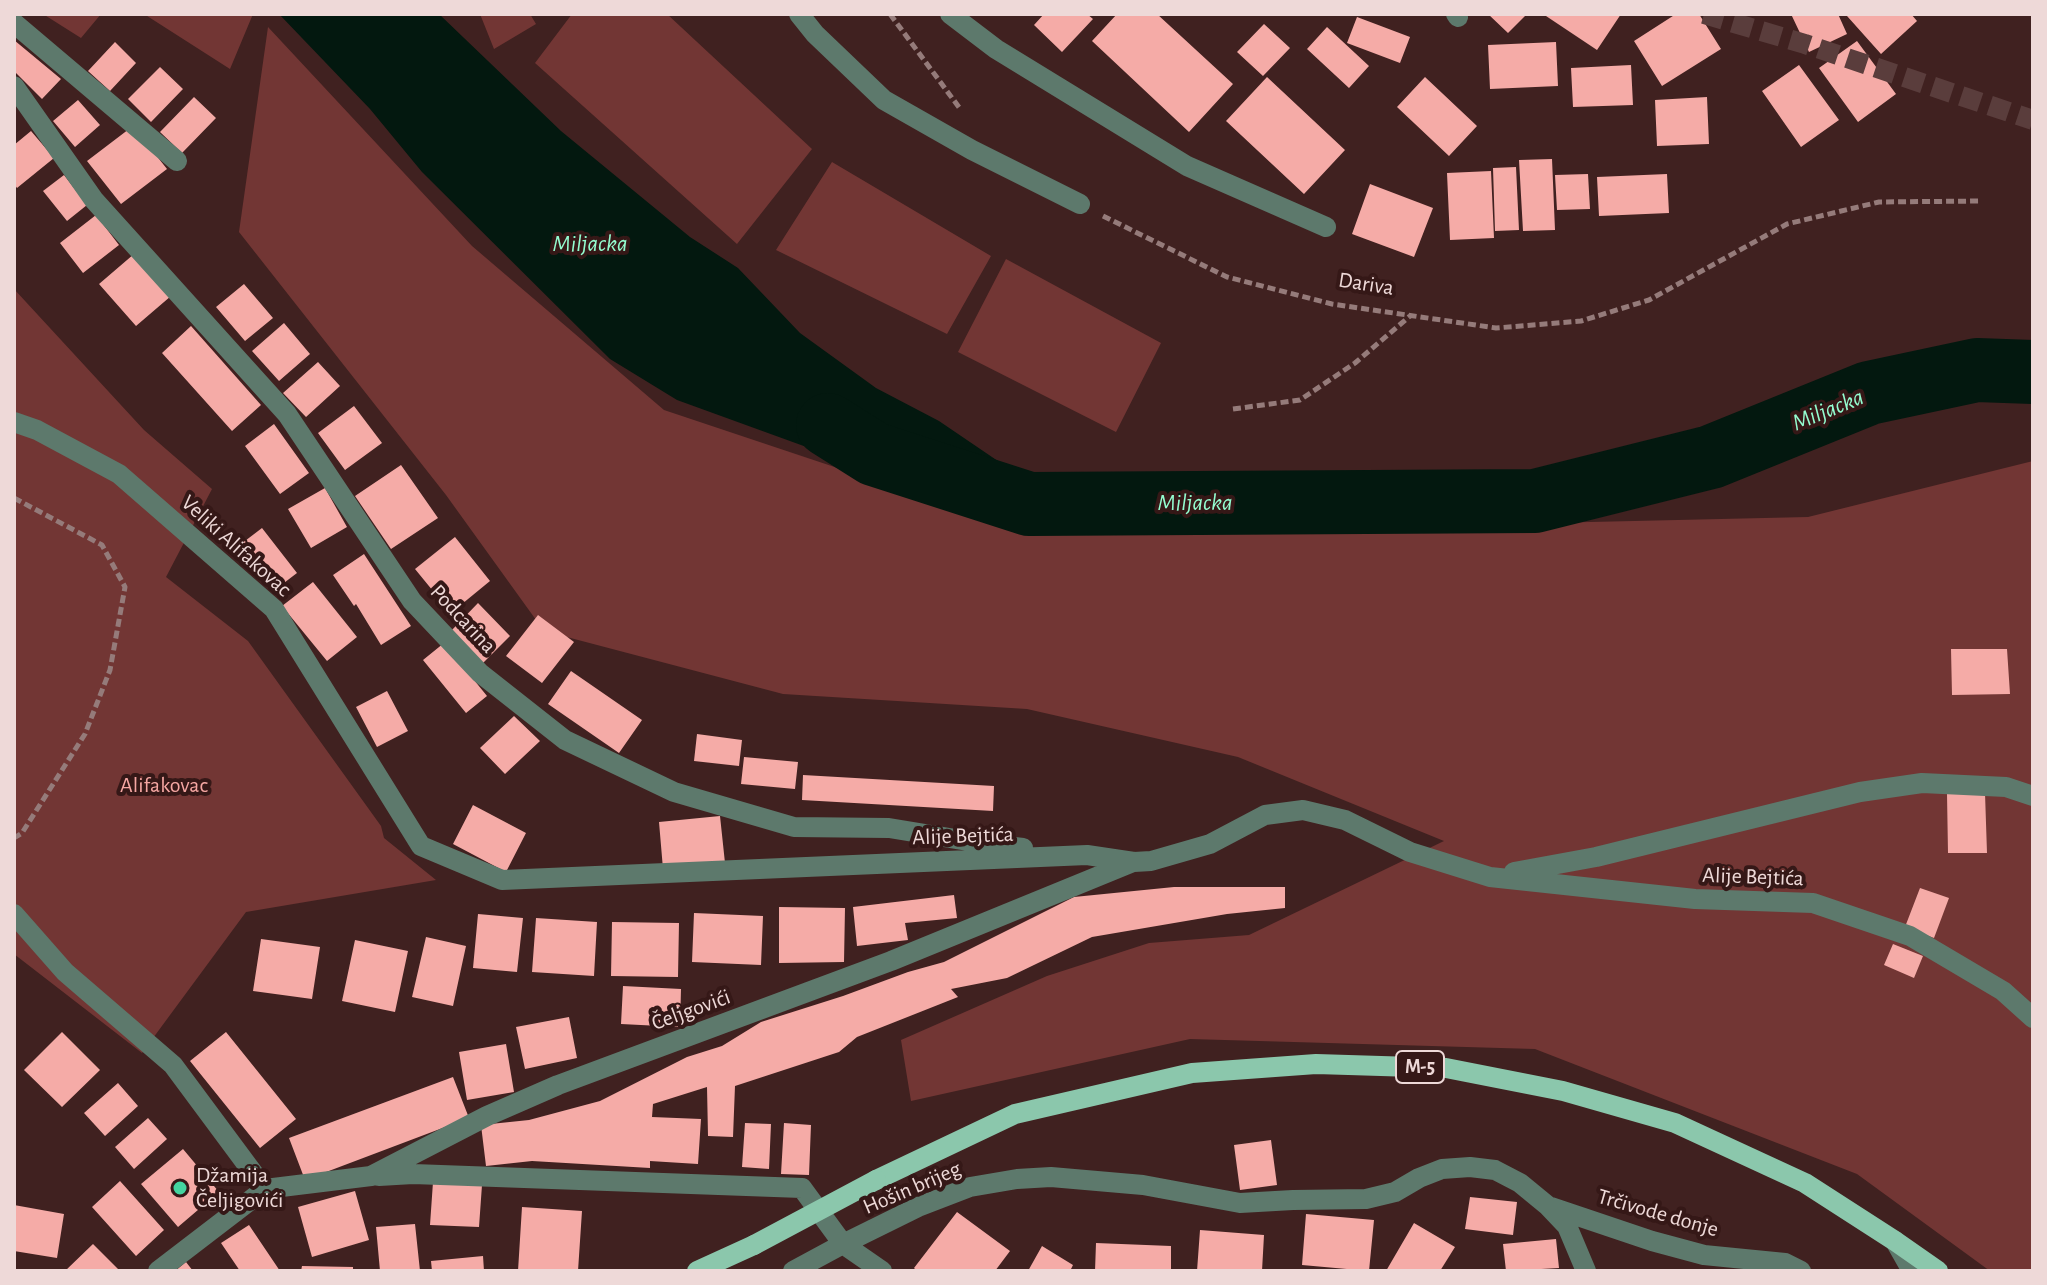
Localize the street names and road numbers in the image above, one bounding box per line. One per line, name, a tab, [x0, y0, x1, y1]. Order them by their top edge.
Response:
street label: Dariva	[1336, 267, 1396, 301]
street label: Veliki Alifakovac	[175, 490, 297, 602]
street label: Podcarina	[424, 579, 502, 659]
street label: Alije Bejtića	[912, 821, 1014, 851]
street label: Alije Bejtića	[1702, 862, 1804, 892]
street label: Čeljgovići	[648, 984, 734, 1036]
road number: M-5	[1396, 1051, 1444, 1083]
street label: Hošin brijeg	[859, 1156, 965, 1220]
street label: Trčivode donje	[1595, 1183, 1721, 1243]

